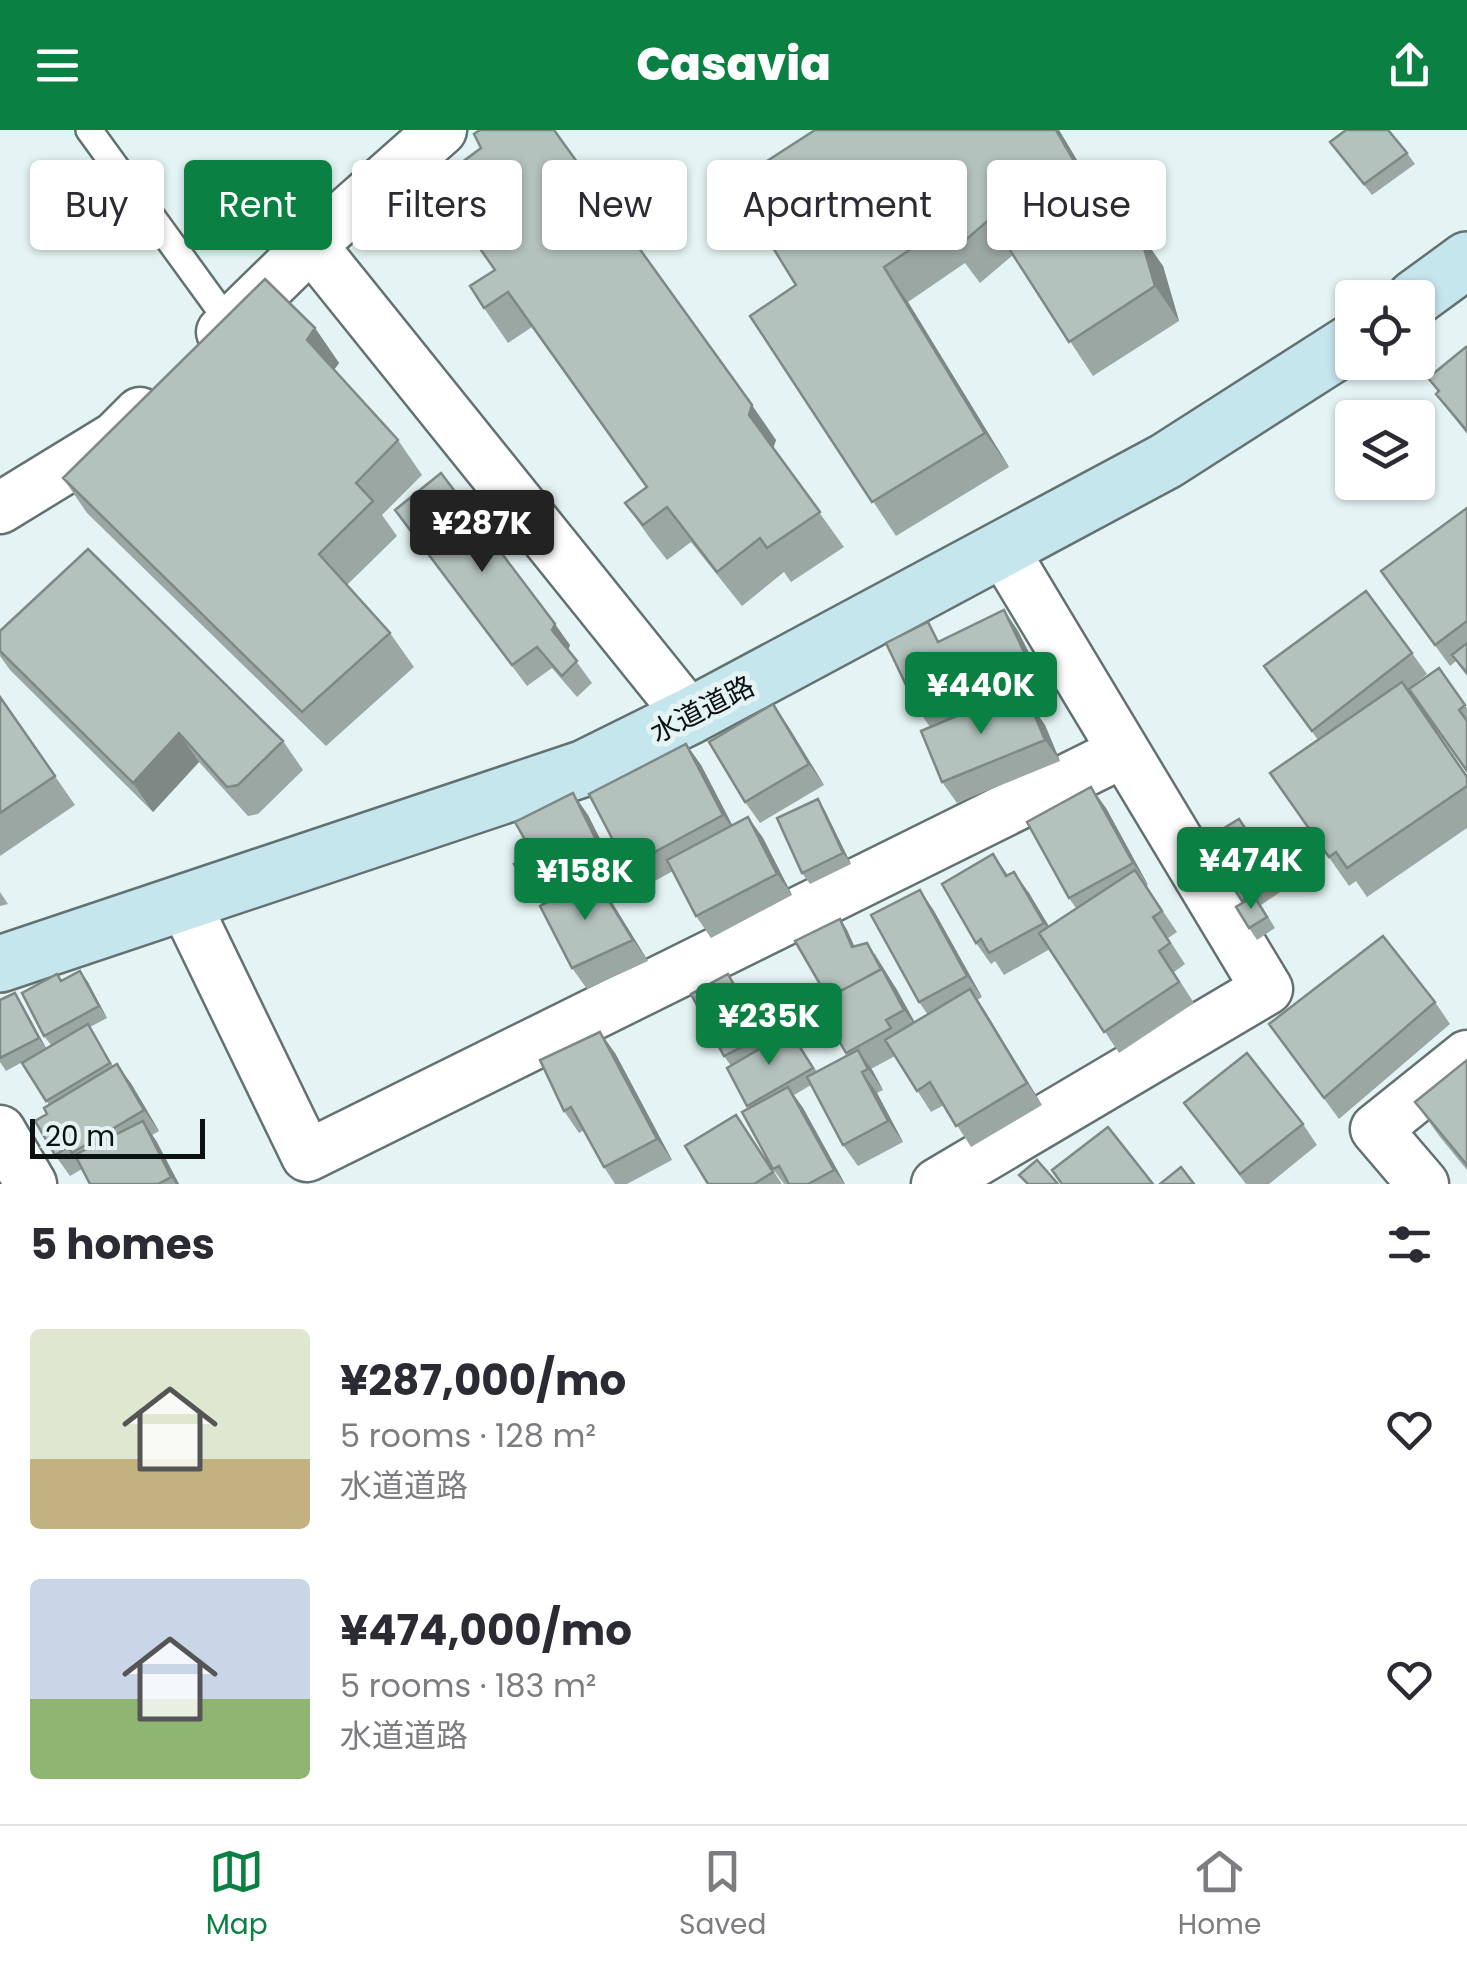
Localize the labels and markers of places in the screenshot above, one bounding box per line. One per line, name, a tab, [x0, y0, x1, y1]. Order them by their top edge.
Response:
pin: ¥287K	[412, 490, 552, 575]
pin: ¥440K	[911, 652, 1051, 737]
pin: ¥474K	[1181, 827, 1321, 912]
pin: ¥158K	[515, 838, 655, 923]
pin: ¥235K	[699, 983, 839, 1068]

